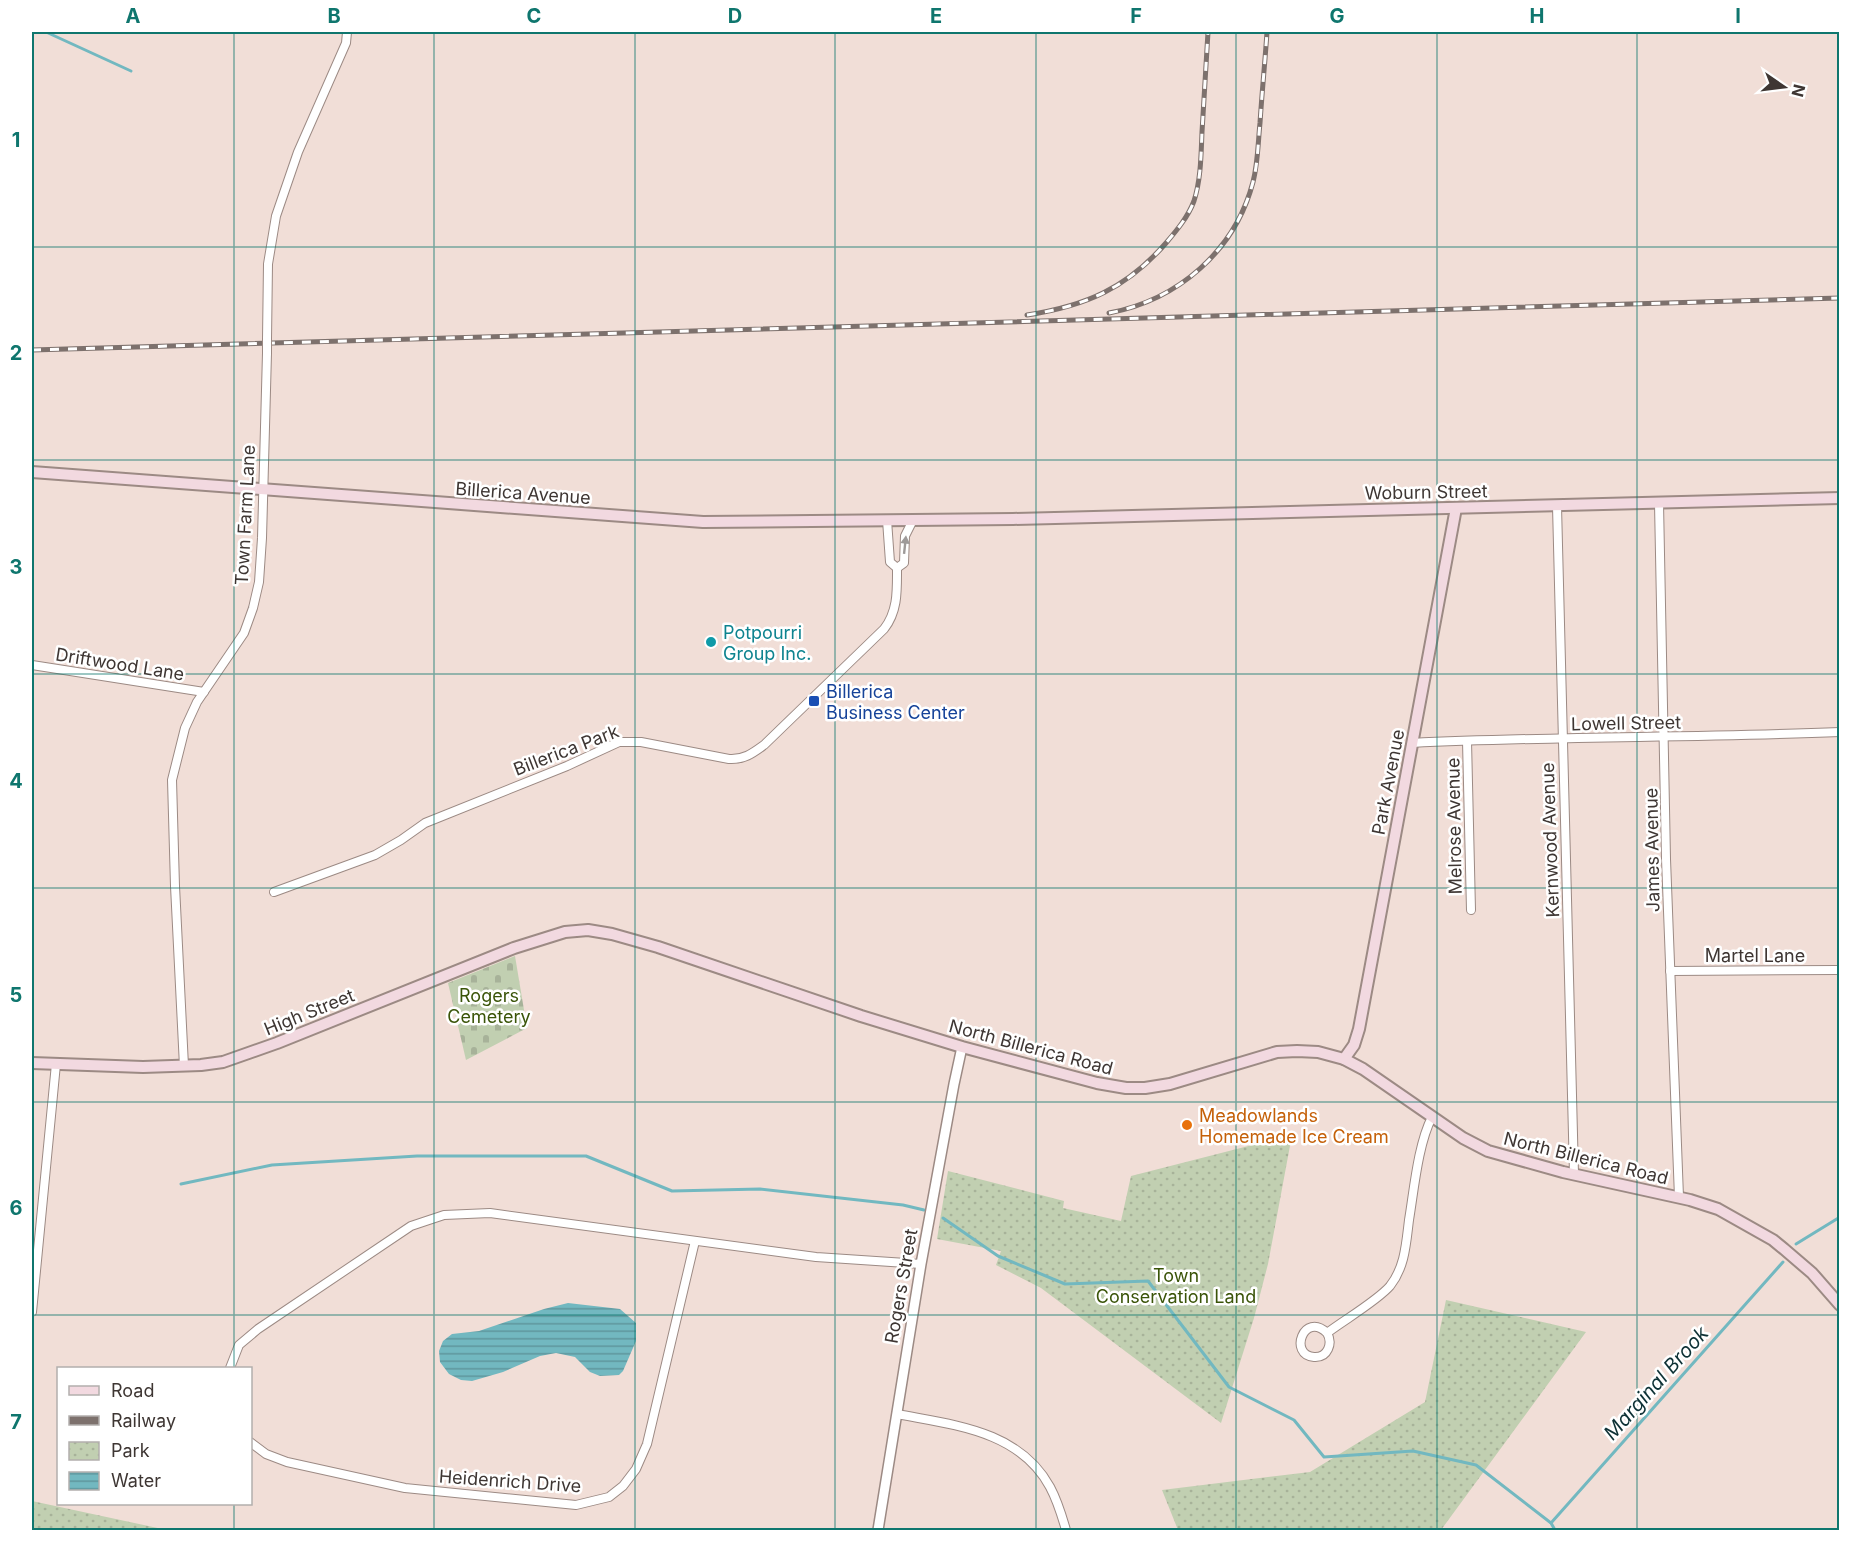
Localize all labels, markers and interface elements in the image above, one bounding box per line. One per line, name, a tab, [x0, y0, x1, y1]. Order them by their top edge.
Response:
text: A	[126, 4, 141, 28]
text: B	[327, 4, 341, 28]
text: C	[527, 4, 541, 28]
text: D	[728, 4, 742, 28]
text: E	[930, 4, 942, 28]
text: F	[1130, 4, 1142, 28]
text: G	[1329, 4, 1345, 28]
text: H	[1530, 4, 1544, 28]
text: I	[1735, 4, 1741, 28]
north arrow	[1754, 57, 1814, 117]
text: N	[1787, 82, 1810, 99]
text: 1	[12, 128, 20, 152]
text: 2	[10, 341, 22, 365]
street label: Town Farm Lane	[231, 444, 259, 586]
street label: Billerica Avenue	[455, 478, 591, 508]
street label: Woburn Street	[1364, 480, 1488, 504]
one-way arrow	[900, 536, 910, 555]
text: 3	[10, 555, 22, 579]
place label: Potpourri Group Inc.	[723, 622, 811, 664]
marker: Potpourri Group Inc.	[704, 635, 718, 649]
street label: Driftwood Lane	[54, 643, 186, 685]
place label: Billerica Business Center	[826, 681, 965, 723]
marker: Billerica Business Center	[807, 694, 821, 708]
street label: Lowell Street	[1571, 712, 1681, 734]
street label: Billerica Park	[510, 720, 622, 780]
street label: Park Avenue	[1367, 728, 1409, 836]
street label: Melrose Avenue	[1442, 757, 1466, 895]
street label: Kernwood Avenue	[1537, 762, 1563, 918]
text: 4	[9, 769, 23, 793]
street label: James Avenue	[1640, 788, 1664, 912]
street label: Martel Lane	[1705, 945, 1805, 966]
text: 5	[10, 983, 22, 1007]
street label: High Street	[261, 984, 357, 1040]
park label: Rogers Cemetery	[447, 985, 531, 1027]
street label: North Billerica Road	[947, 1015, 1115, 1079]
place label: Meadowlands Homemade Ice Cream	[1199, 1105, 1389, 1147]
marker: Meadowlands Homemade Ice Cream	[1180, 1118, 1194, 1132]
street label: North Billerica Road	[1502, 1127, 1670, 1189]
text: 6	[10, 1196, 23, 1220]
street label: Rogers Street	[881, 1227, 921, 1345]
park label: Town Conservation Land	[1096, 1265, 1256, 1307]
water label: Marginal Brook	[1599, 1321, 1714, 1445]
legend	[57, 1367, 252, 1505]
text: Road	[111, 1380, 154, 1401]
text: 7	[10, 1410, 22, 1434]
text: Railway	[111, 1410, 176, 1431]
text: Park	[111, 1440, 150, 1461]
street label: Heidenrich Drive	[438, 1466, 582, 1496]
text: Water	[111, 1470, 161, 1491]

